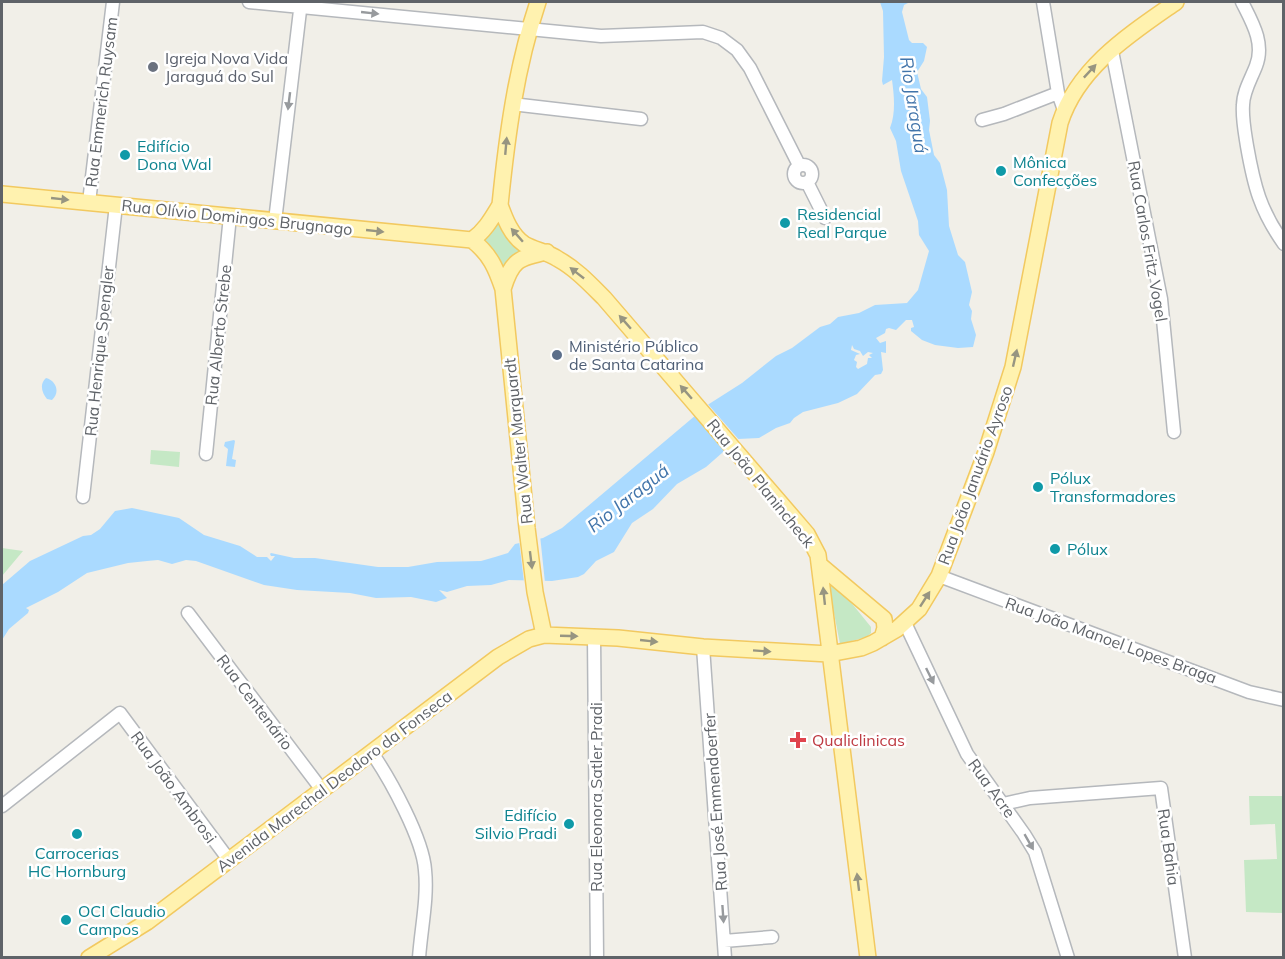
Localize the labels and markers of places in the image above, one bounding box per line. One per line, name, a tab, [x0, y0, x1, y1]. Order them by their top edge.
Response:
place label: Igreja Nova Vida Jaraguá do Sul	[165, 48, 288, 86]
marker: Igreja Nova Vida Jaraguá do Sul	[146, 60, 160, 74]
place label: Edifício Dona Wal	[137, 136, 212, 174]
marker: Edifício Dona Wal	[118, 148, 132, 162]
place label: Mônica Confecções	[1013, 152, 1097, 190]
marker: Mônica Confecções	[994, 164, 1008, 178]
place label: Residencial Real Parque	[797, 204, 887, 242]
marker: Residencial Real Parque	[778, 216, 792, 230]
place label: Ministério Público de Santa Catarina	[569, 336, 704, 374]
marker: Ministério Público de Santa Catarina	[550, 348, 564, 362]
place label: Pólux Transformadores	[1050, 468, 1176, 506]
marker: Pólux Transformadores	[1031, 480, 1045, 494]
place label: Pólux	[1067, 539, 1108, 559]
marker: Pólux	[1048, 542, 1062, 556]
place label: Qualiclinicas	[812, 730, 905, 750]
marker: Qualiclinicas	[789, 731, 807, 749]
place label: Edifício Silvio Pradi	[475, 805, 557, 843]
marker: Edifício Silvio Pradi	[562, 817, 576, 831]
marker: Carrocerias HC Hornburg	[70, 827, 84, 841]
place label: Carrocerias HC Hornburg	[28, 843, 126, 881]
place label: OCI Claudio Campos	[78, 901, 166, 939]
marker: OCI Claudio Campos	[59, 913, 73, 927]

